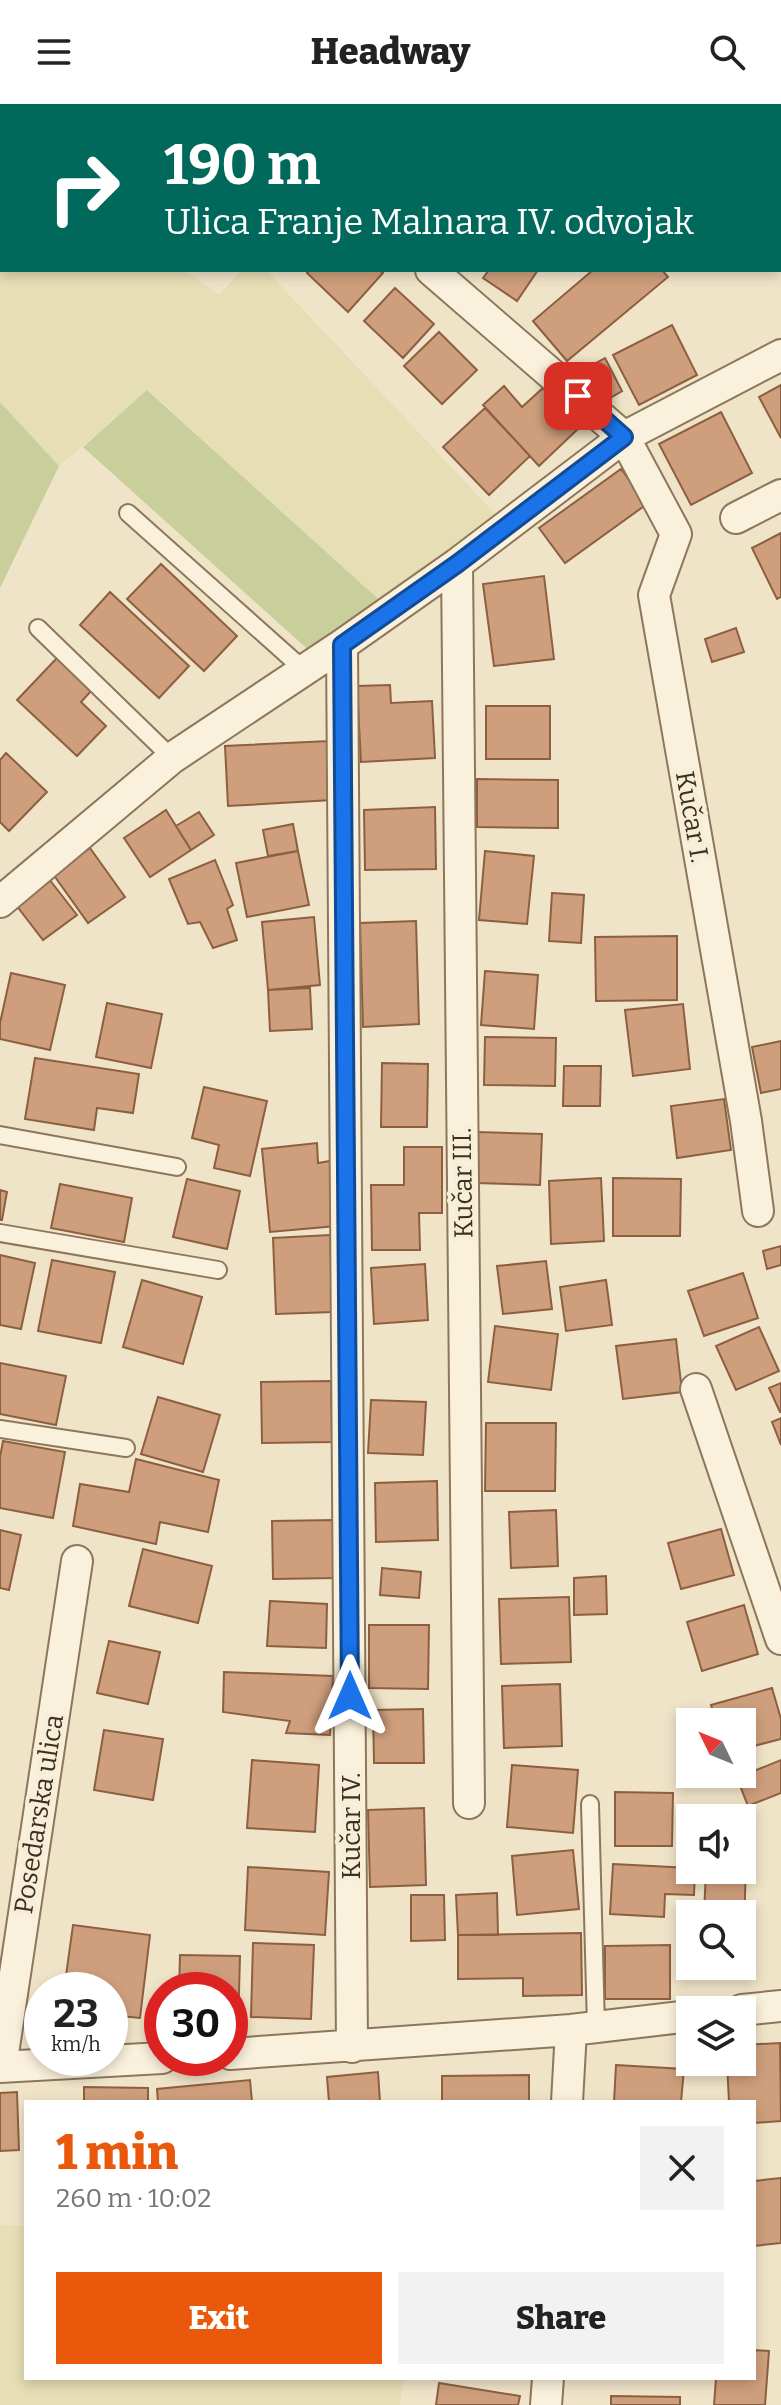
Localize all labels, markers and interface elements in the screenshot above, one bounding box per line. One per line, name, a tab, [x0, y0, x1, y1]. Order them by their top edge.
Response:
icon: menu	[32, 30, 76, 74]
text: Headway	[311, 30, 470, 74]
icon: search	[705, 30, 749, 74]
text: 190 m	[164, 132, 320, 199]
icon: right	[32, 136, 136, 240]
text: Ulica Franje Malnara IV. odvojak	[164, 200, 694, 244]
pin	[544, 362, 612, 430]
icon: arrive	[556, 374, 600, 418]
street label: Kučar I.	[669, 769, 715, 865]
street label: Kučar III.	[447, 1128, 479, 1238]
position arrow	[308, 1654, 392, 1738]
north arrow	[676, 1708, 756, 1788]
map controls	[676, 1708, 756, 2076]
street label: Posedarska ulica	[8, 1712, 70, 1916]
street label: Kučar IV.	[336, 1773, 367, 1879]
button: sound	[676, 1804, 756, 1884]
button: search	[676, 1900, 756, 1980]
speed limit sign: 30	[144, 1972, 248, 2076]
text: 23	[53, 1990, 99, 2038]
button: layers	[676, 1996, 756, 2076]
text: km/h	[51, 2032, 101, 2056]
text: 1 min	[56, 2124, 178, 2182]
button: close	[640, 2126, 724, 2210]
text: 260 m · 10:02	[56, 2183, 211, 2214]
button: Exit	[56, 2272, 382, 2364]
button: Share	[398, 2272, 724, 2364]

